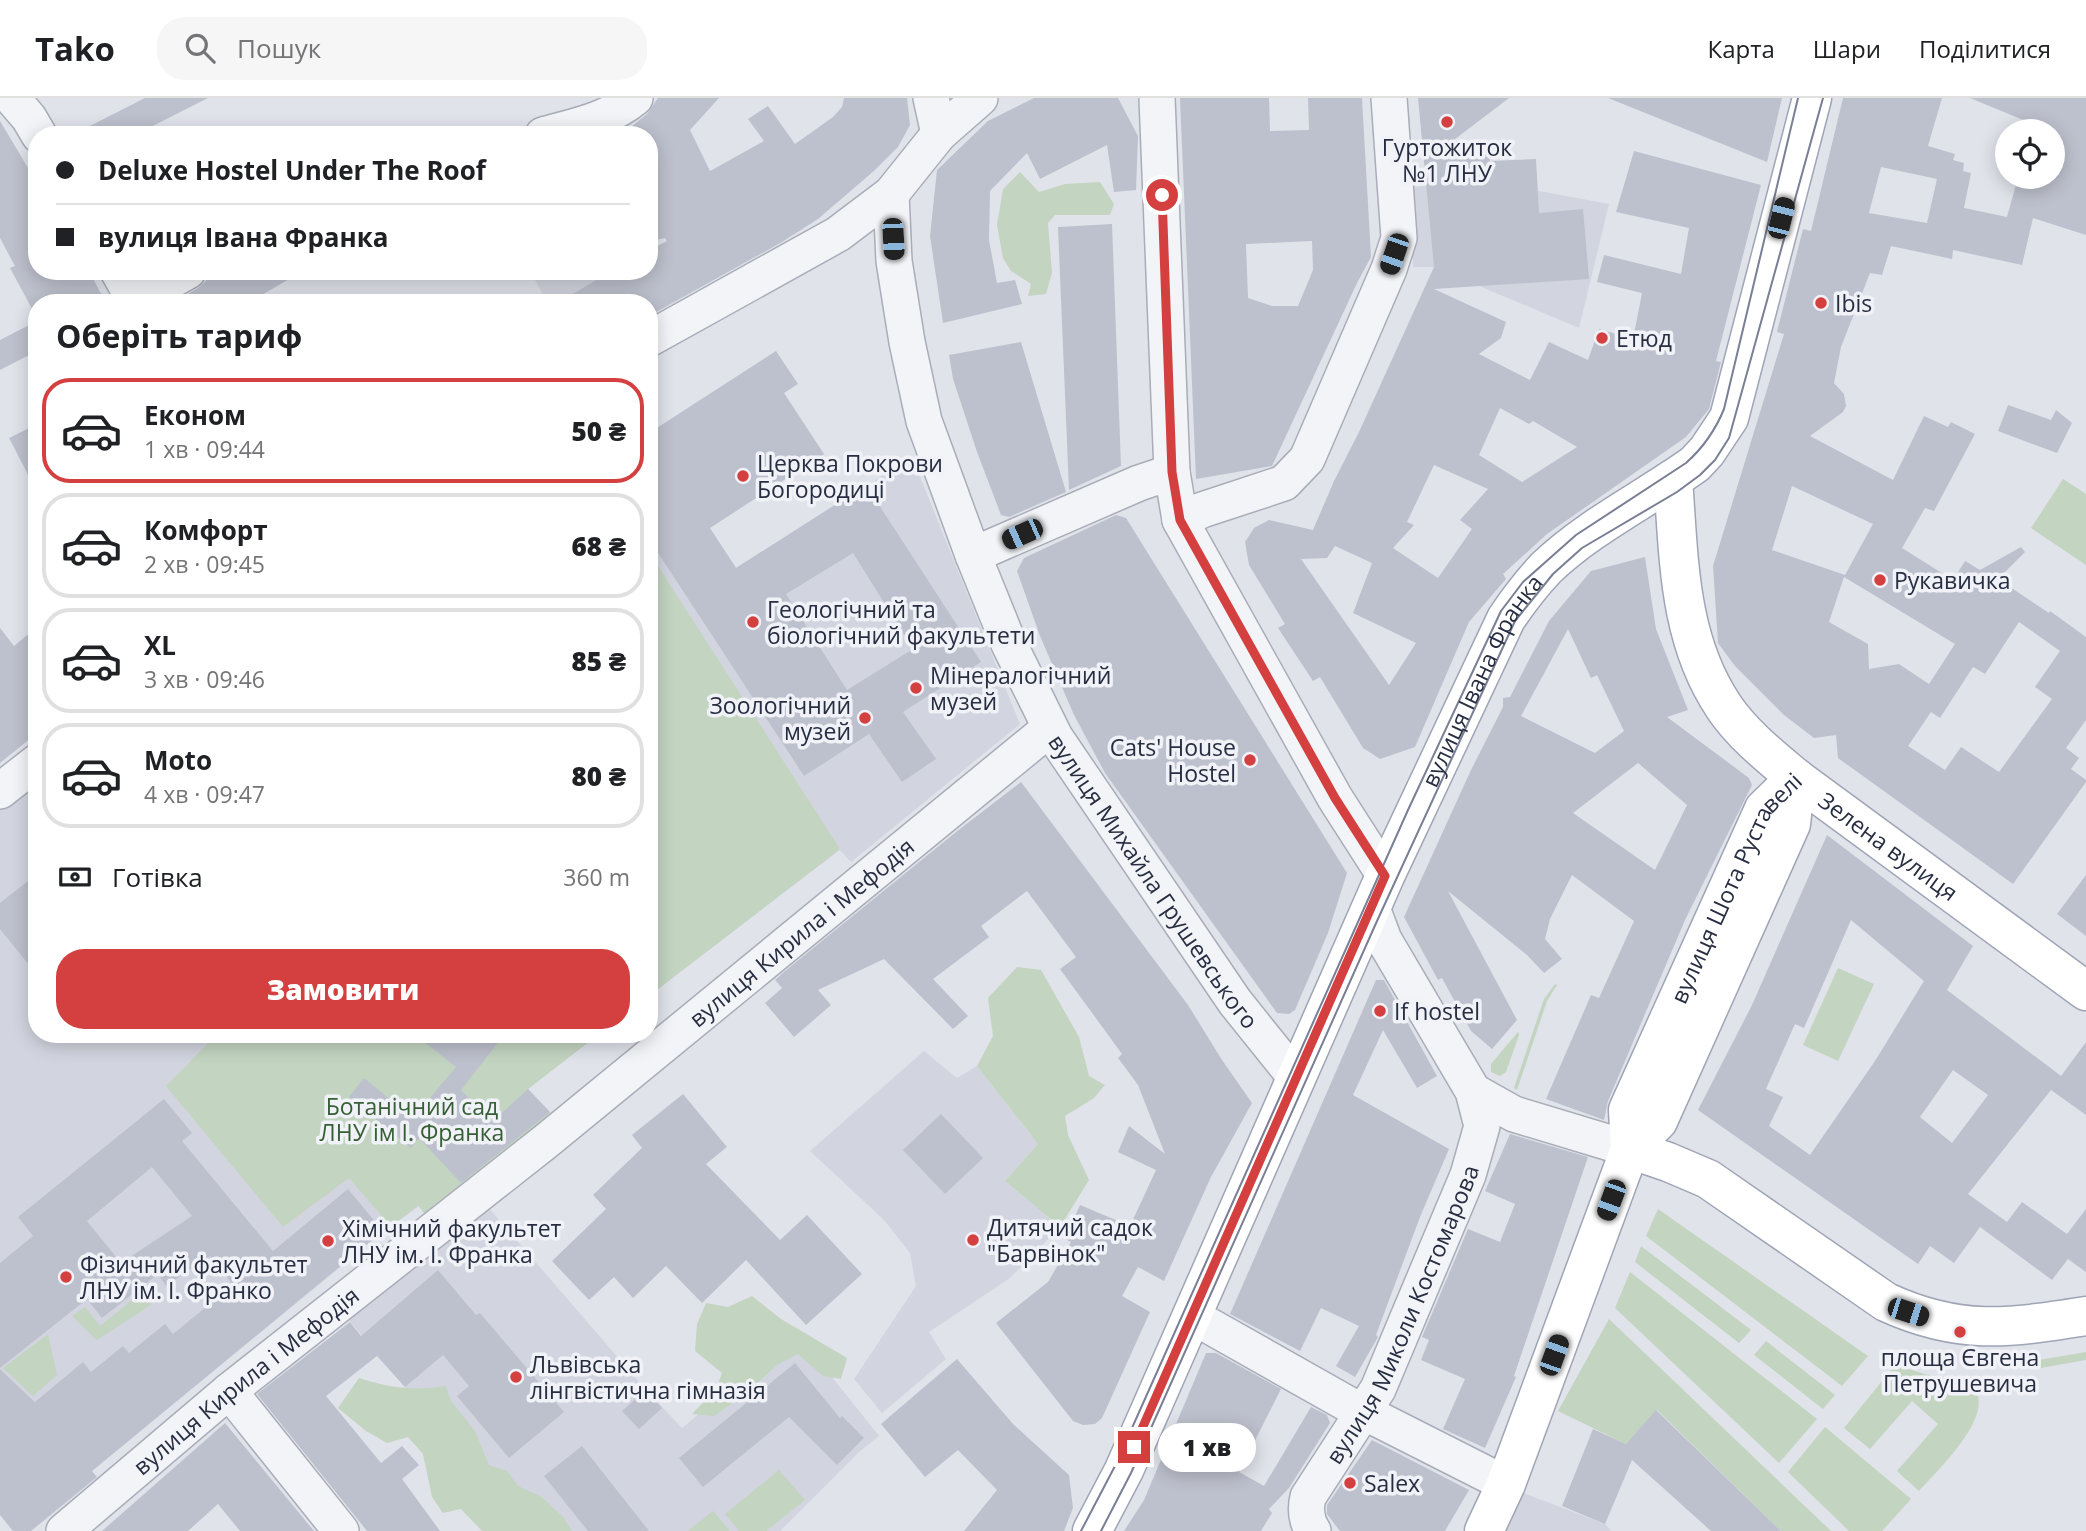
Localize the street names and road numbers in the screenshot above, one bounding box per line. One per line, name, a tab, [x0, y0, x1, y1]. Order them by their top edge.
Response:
street label: вулиця Івана Франка	[1413, 567, 1550, 792]
street label: вулиця Михайла Грушевського	[1041, 727, 1266, 1035]
street label: вулиця Шота Руставелі	[1662, 765, 1809, 1008]
street label: Зелена вулиця	[1812, 784, 1965, 908]
street label: вулиця Кирила і Мефодія	[682, 830, 921, 1034]
street label: вулиця Миколи Костомарова	[1318, 1161, 1486, 1470]
street label: вулиця Кирила і Мефодія	[126, 1279, 365, 1482]

